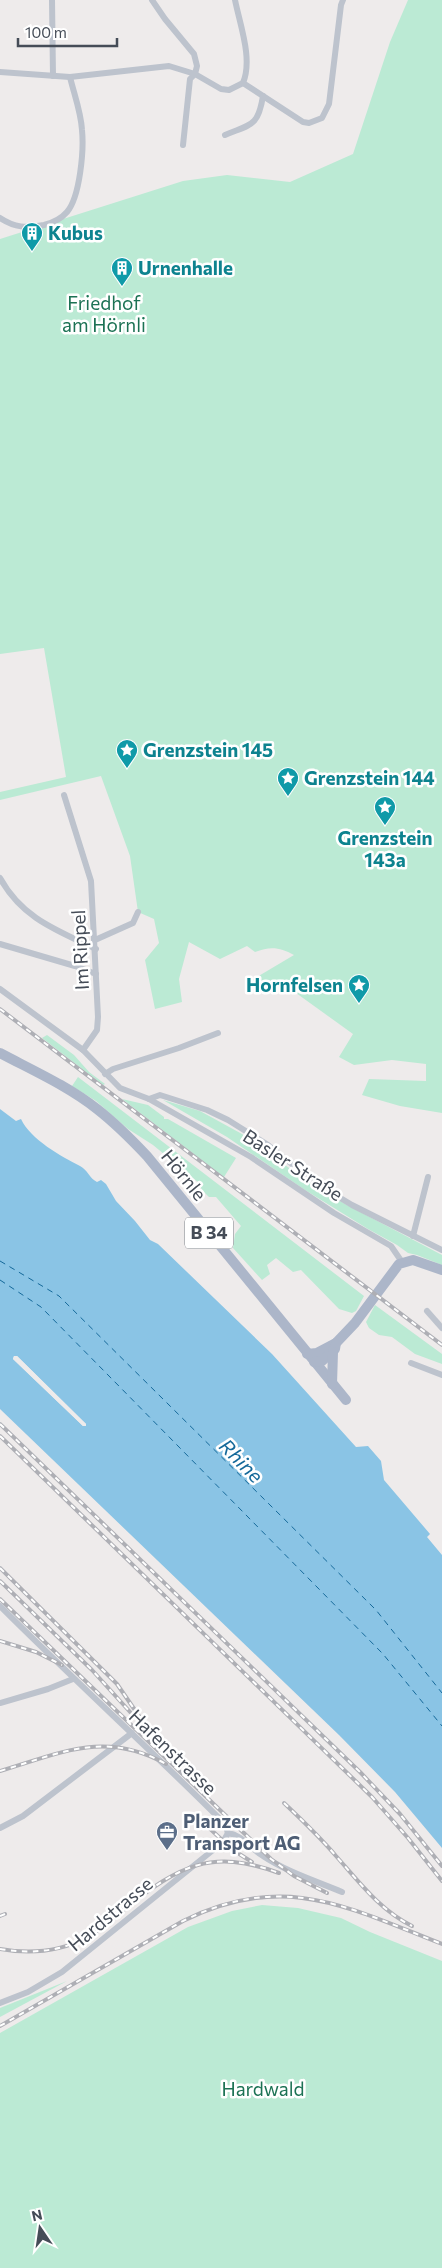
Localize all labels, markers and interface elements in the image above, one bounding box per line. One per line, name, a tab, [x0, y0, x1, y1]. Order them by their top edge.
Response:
scale bar	[18, 15, 116, 47]
text: 100 m	[25, 23, 67, 41]
building icon: Kubus	[20, 221, 44, 252]
place label: Kubus	[48, 221, 103, 244]
building icon: Urnenhalle	[110, 256, 134, 287]
place label: Urnenhalle	[138, 256, 233, 279]
park label: Friedhof am Hörnli	[62, 291, 146, 336]
place icon: Grenzstein 145	[115, 738, 139, 769]
place label: Grenzstein 145	[143, 738, 273, 761]
place icon: Grenzstein 144	[276, 766, 300, 797]
place label: Grenzstein 144	[304, 766, 435, 789]
place icon: Grenzstein 143a	[373, 795, 397, 826]
place label: Grenzstein 143a	[337, 826, 433, 871]
street label: Im Rippel	[66, 909, 93, 991]
place label: Hornfelsen	[246, 973, 343, 996]
place icon: Hornfelsen	[347, 973, 371, 1004]
street label: Basler Straße	[239, 1124, 348, 1205]
street label: Hörnle	[157, 1145, 212, 1205]
road number: B 34	[185, 1218, 233, 1248]
water label: Rhine	[215, 1433, 269, 1487]
street label: Hafenstrasse	[125, 1704, 222, 1799]
place label: Planzer Transport AG	[183, 1809, 301, 1854]
office icon: Planzer Transport AG	[155, 1820, 179, 1851]
street label: Hardstrasse	[63, 1872, 157, 1956]
park label: Hardwald	[221, 2077, 305, 2100]
north arrow	[15, 2203, 65, 2253]
text: N	[30, 2205, 44, 2224]

